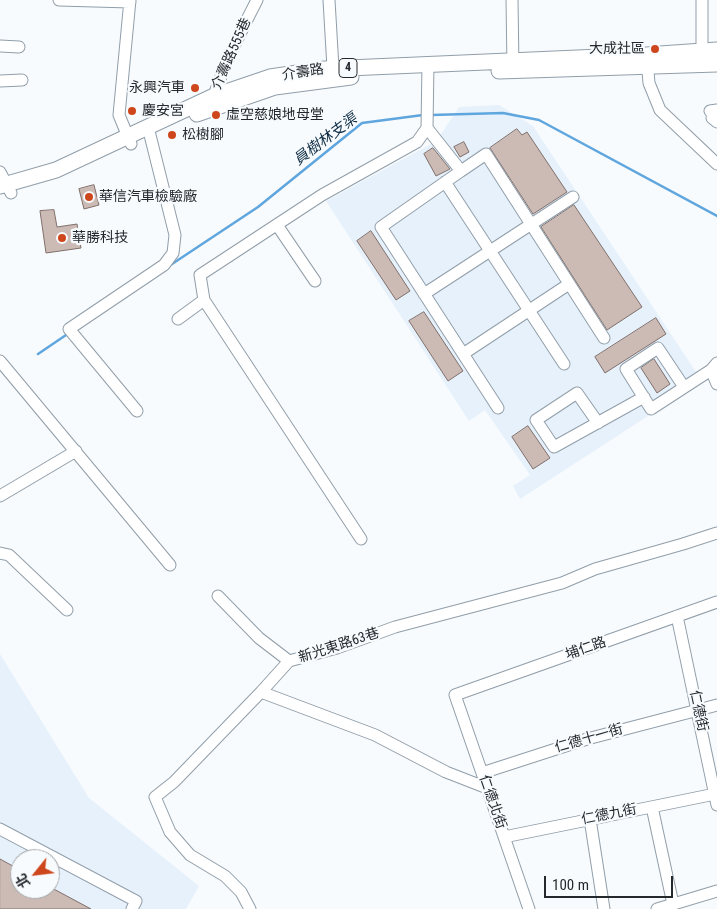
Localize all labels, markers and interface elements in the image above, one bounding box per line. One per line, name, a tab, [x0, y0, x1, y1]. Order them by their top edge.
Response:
street label: 介壽路555巷	[209, 16, 255, 92]
place label: 大成社區	[589, 41, 645, 57]
marker: 大成社區	[649, 43, 661, 55]
road number: 4	[339, 58, 357, 78]
street label: 介壽路	[281, 61, 325, 85]
place label: 永興汽車	[129, 80, 185, 96]
marker: 永興汽車	[189, 82, 201, 94]
place label: 慶安宮	[142, 103, 184, 119]
marker: 慶安宮	[126, 105, 138, 117]
place label: 虛空慈娘地母堂	[226, 107, 324, 123]
marker: 虛空慈娘地母堂	[210, 109, 222, 121]
water label: 員樹林支渠	[291, 110, 361, 170]
place label: 松樹腳	[182, 127, 224, 143]
marker: 松樹腳	[166, 129, 178, 141]
place label: 華信汽車檢驗廠	[99, 189, 197, 205]
marker: 華信汽車檢驗廠	[83, 191, 95, 203]
place label: 華勝科技	[72, 230, 128, 246]
marker: 華勝科技	[56, 232, 68, 244]
street label: 新光東路63巷	[297, 625, 381, 667]
street label: 埔仁路	[563, 634, 609, 664]
street label: 仁德街	[685, 689, 711, 733]
street label: 仁德十一街	[553, 721, 625, 757]
street label: 仁德北街	[475, 773, 509, 831]
street label: 仁德九街	[580, 801, 638, 829]
north arrow	[10, 849, 60, 899]
scale bar	[547, 866, 676, 898]
text: 北	[12, 871, 33, 891]
text: 100 m	[552, 876, 589, 894]

